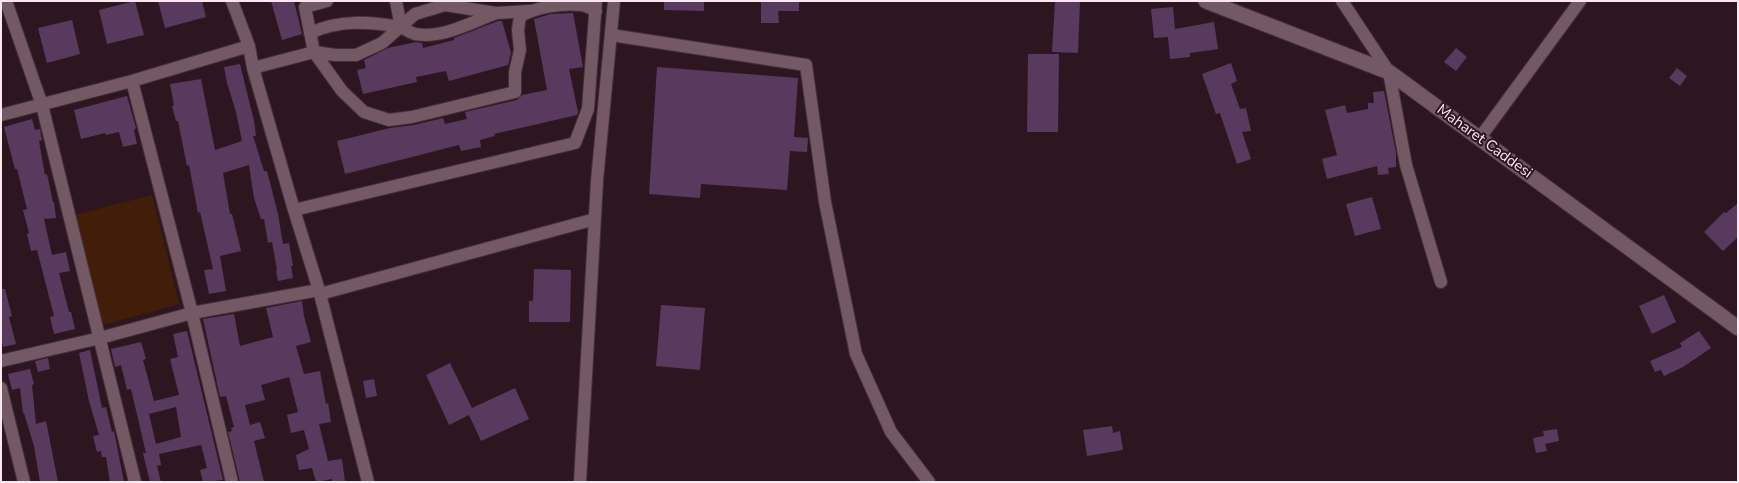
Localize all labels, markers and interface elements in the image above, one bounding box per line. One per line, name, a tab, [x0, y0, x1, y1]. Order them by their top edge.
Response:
street label: Maharet Caddesi	[1433, 101, 1535, 183]

